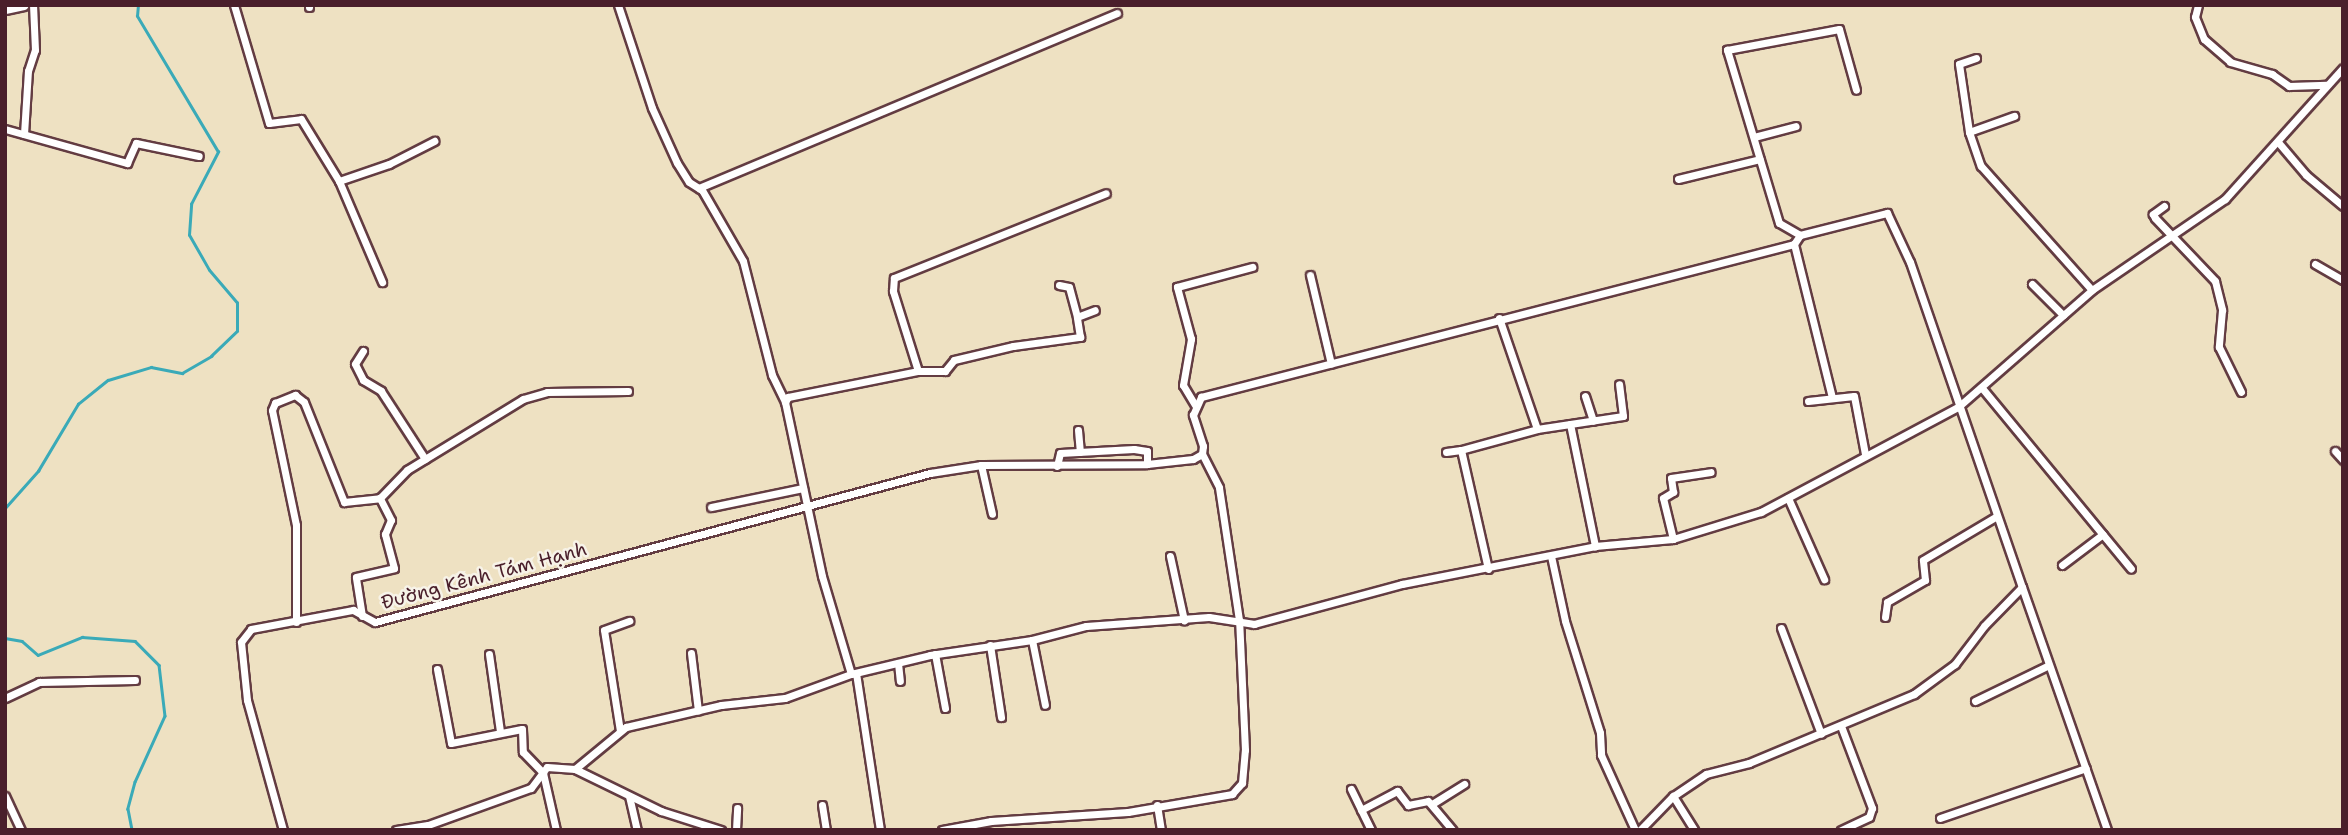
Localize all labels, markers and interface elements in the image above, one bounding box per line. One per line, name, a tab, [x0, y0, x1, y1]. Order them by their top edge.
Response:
street label: Đường Kênh Tám Hạnh	[379, 538, 589, 614]

